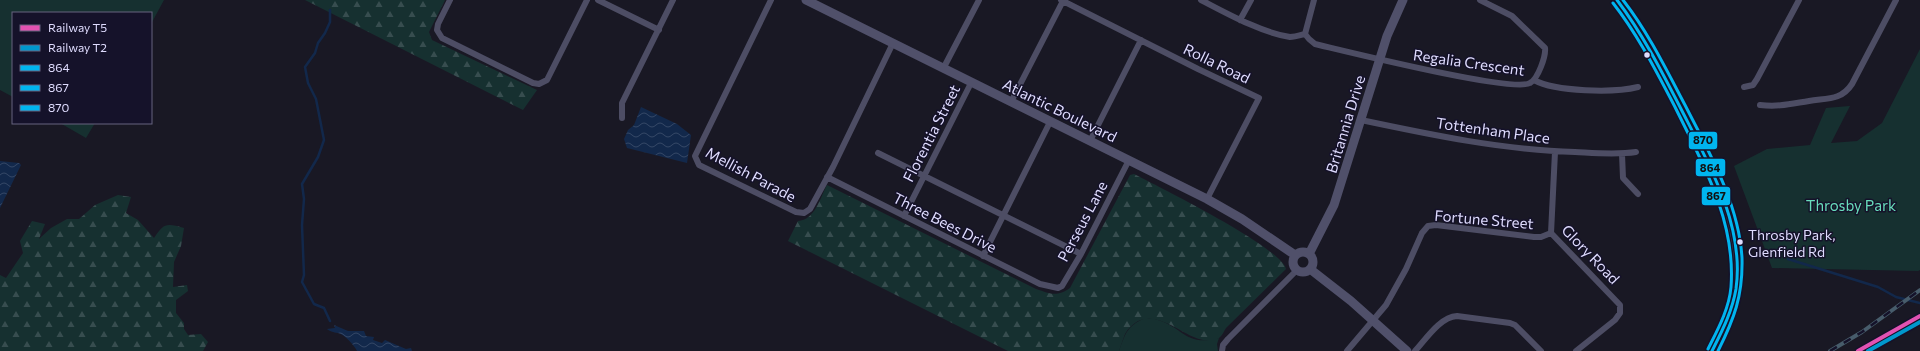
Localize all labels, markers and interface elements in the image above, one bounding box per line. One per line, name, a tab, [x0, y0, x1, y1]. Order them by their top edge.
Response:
legend	[12, 12, 152, 124]
text: Railway T5	[48, 20, 107, 34]
street label: Rolla Road	[1181, 39, 1253, 87]
text: Railway T2	[48, 40, 107, 54]
street label: Regalia Crescent	[1412, 45, 1526, 79]
unlabelled marker	[1642, 50, 1652, 60]
text: 864	[48, 60, 70, 74]
street label: Britannia Drive	[1322, 73, 1368, 175]
street label: Atlantic Boulevard	[1000, 75, 1120, 145]
text: 867	[48, 80, 69, 94]
street label: Florentia Street	[899, 81, 963, 185]
text: 870	[48, 100, 70, 114]
street label: Tottenham Place	[1435, 113, 1551, 147]
line badge: 870	[1688, 131, 1718, 150]
text: 870	[1693, 133, 1713, 146]
street label: Mellish Parade	[703, 143, 799, 205]
line badge: 864	[1695, 158, 1726, 177]
text: 864	[1700, 161, 1720, 174]
street label: Perseus Lane	[1053, 178, 1111, 264]
line badge: 867	[1701, 186, 1731, 206]
street label: Three Bees Drive	[890, 188, 1000, 256]
text: 867	[1706, 189, 1726, 202]
park label: Throsby Park	[1806, 196, 1896, 214]
street label: Fortune Street	[1434, 206, 1534, 232]
street label: Glory Road	[1558, 221, 1624, 287]
place label: Throsby Park, Glenfield Rd	[1748, 226, 1835, 260]
marker: Throsby Park, Glenfield Rd	[1735, 237, 1745, 247]

